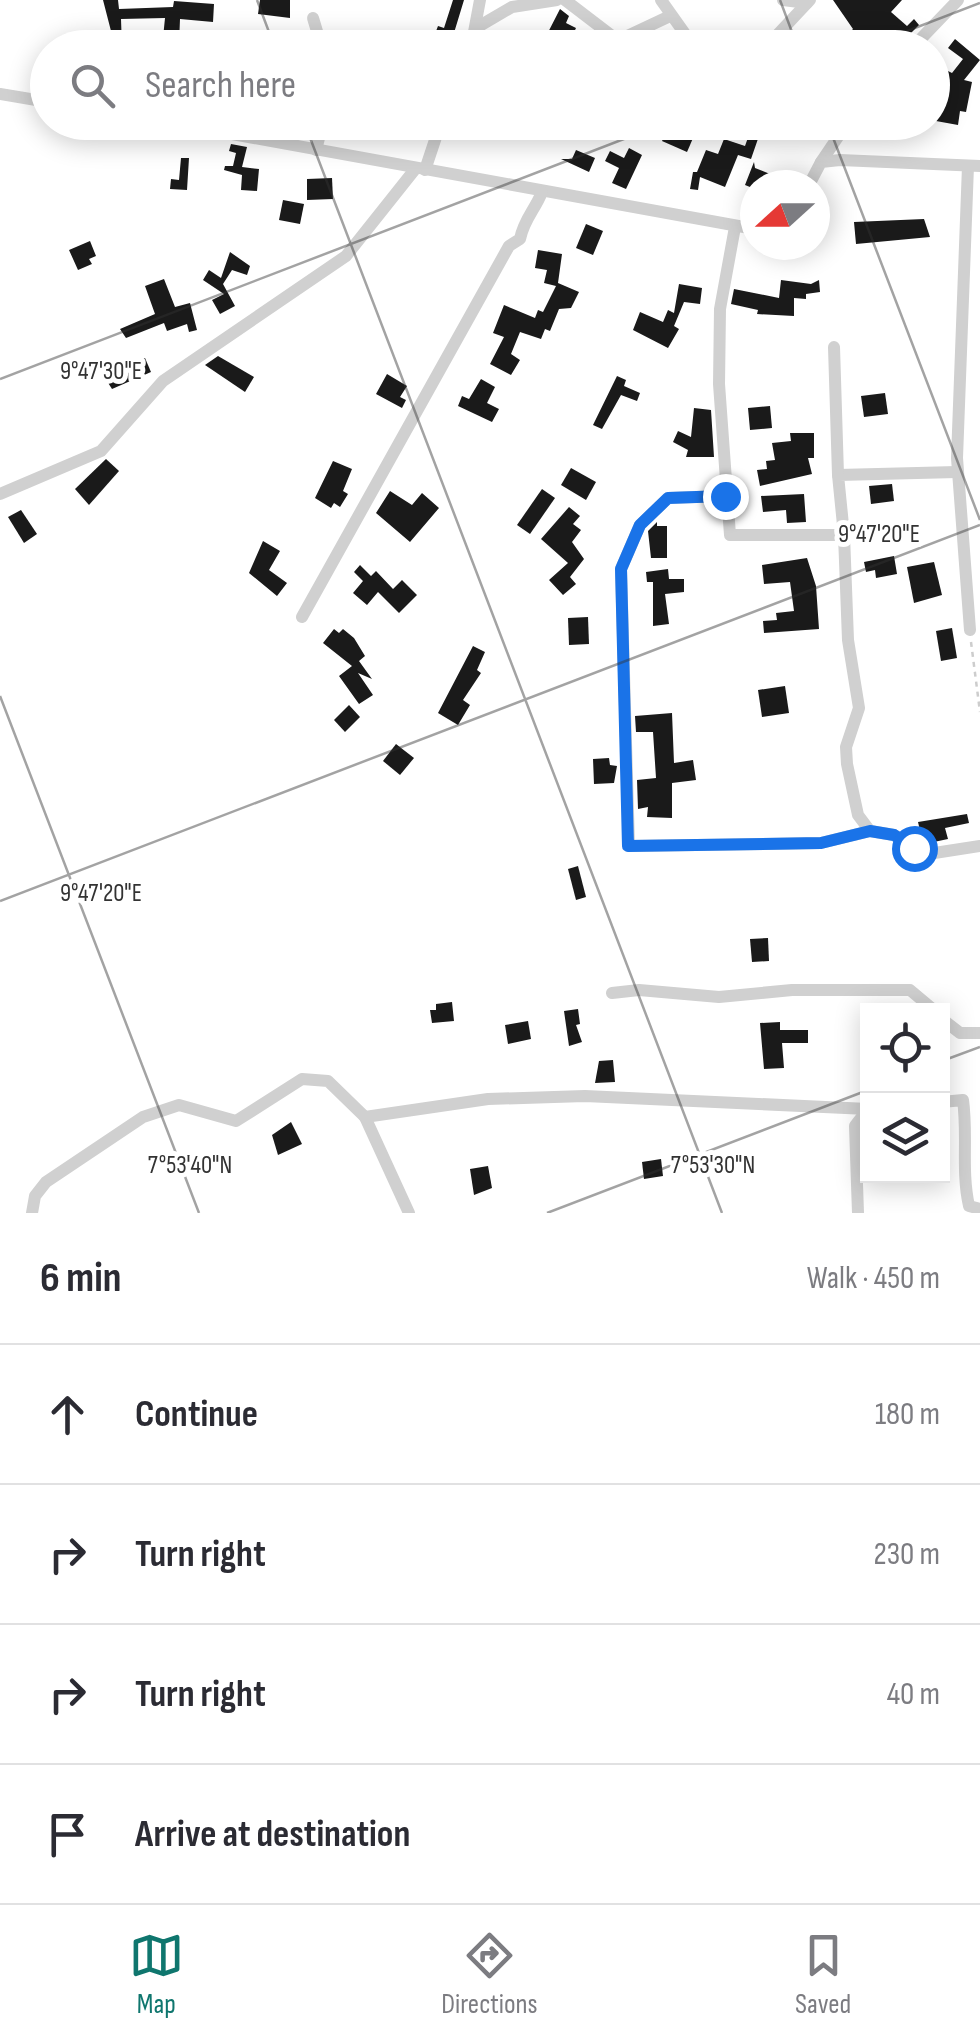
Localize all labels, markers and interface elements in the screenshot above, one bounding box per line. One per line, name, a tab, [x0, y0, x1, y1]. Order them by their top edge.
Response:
search box	[30, 30, 950, 140]
icon: search	[65, 58, 120, 113]
text: Search here	[145, 63, 296, 108]
north arrow	[740, 170, 830, 260]
text: 9°47'30"E	[60, 356, 142, 387]
route end	[703, 474, 749, 520]
text: 9°47'20"E	[838, 519, 920, 550]
route start	[892, 826, 938, 872]
text: 9°47'20"E	[60, 878, 142, 909]
map controls	[860, 1003, 950, 1183]
button: locate	[860, 1003, 950, 1093]
button: layers	[860, 1093, 950, 1183]
text: 7°53'40"N	[148, 1150, 232, 1181]
text: 7°53'30"N	[671, 1150, 755, 1181]
text: 6 min	[40, 1253, 121, 1304]
text: Walk · 450 m	[807, 1259, 940, 1298]
icon: ahead	[40, 1387, 95, 1442]
text: Continue	[135, 1392, 258, 1437]
text: 180 m	[875, 1395, 940, 1434]
icon: right	[40, 1527, 95, 1582]
text: Turn right	[135, 1532, 266, 1577]
text: 230 m	[873, 1535, 940, 1574]
icon: right	[40, 1667, 95, 1722]
text: Turn right	[135, 1672, 266, 1717]
text: 40 m	[887, 1675, 940, 1714]
icon: arrive	[40, 1807, 95, 1862]
text: Arrive at destination	[135, 1812, 410, 1857]
tab: Map	[129, 1928, 184, 2021]
tab: Directions	[441, 1928, 538, 2021]
tab: Saved	[795, 1928, 851, 2021]

